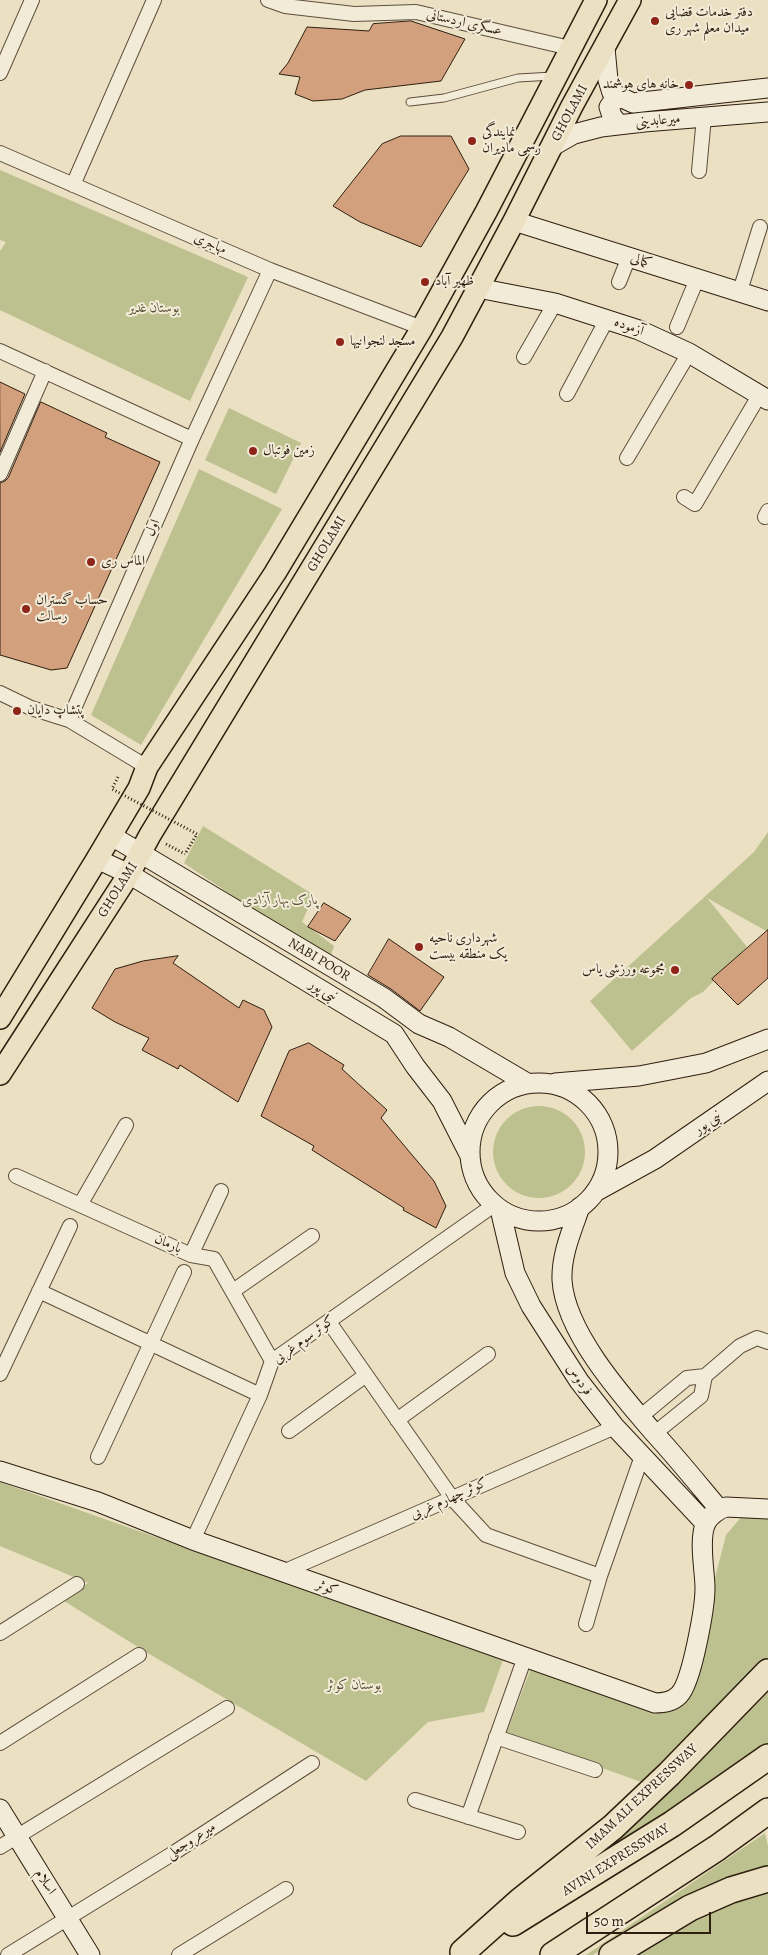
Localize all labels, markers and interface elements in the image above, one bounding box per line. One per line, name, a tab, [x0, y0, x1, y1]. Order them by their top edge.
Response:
place label: دفتر خدمات قضایی میدان معلم شهر ری	[665, 5, 753, 38]
street label: عسگری اردستانی	[425, 6, 503, 40]
marker: دفتر خدمات قضایی میدان معلم شهر ری	[649, 15, 661, 27]
place label: خانه های هوشمند	[603, 77, 679, 93]
marker: خانه های هوشمند	[683, 79, 695, 91]
street label: GHOLAMI	[548, 82, 592, 144]
street label: میرعابدینی	[635, 111, 681, 131]
place label: نمایندگی رسمی مادیران	[482, 125, 541, 158]
marker: نمایندگی رسمی مادیران	[466, 135, 478, 147]
street label: مهاجری	[191, 230, 229, 258]
street label: کمالی	[628, 250, 654, 272]
place label: ظهیر آباد	[435, 274, 474, 290]
marker: ظهیر آباد	[419, 276, 431, 288]
park label: بوستان غدیر	[128, 301, 180, 317]
street label: آزموده	[612, 314, 646, 340]
place label: مسجد لنجوانیها	[350, 334, 415, 350]
marker: مسجد لنجوانیها	[334, 336, 346, 348]
place label: زمین فوتبال	[263, 443, 315, 459]
marker: زمین فوتبال	[247, 445, 259, 457]
street label: GHOLAMI	[304, 513, 350, 575]
street label: اول	[142, 517, 164, 539]
place label: الماس ری	[101, 554, 145, 570]
marker: الماس ری	[85, 556, 97, 568]
place label: حساب گستران رسالت	[36, 593, 108, 626]
marker: حساب گستران رسالت	[20, 603, 32, 615]
place label: پتشاپ دایان	[27, 703, 85, 719]
marker: پتشاپ دایان	[11, 705, 23, 717]
street label: GHOLAMI	[94, 859, 142, 921]
park label: پارک بهار آزادی	[242, 893, 318, 909]
place label: شهرداری ناحیه یک منطقه بیست	[429, 931, 507, 964]
street label: NABI POOR	[285, 935, 353, 985]
marker: شهرداری ناحیه یک منطقه بیست	[413, 941, 425, 953]
place label: مجموعه ورزشی یاس	[582, 962, 665, 978]
marker: مجموعه ورزشی یاس	[669, 964, 681, 976]
street label: نبی پور	[306, 976, 340, 1006]
street label: نبی پور	[691, 1107, 725, 1139]
street label: بارمان	[152, 1231, 184, 1257]
street label: کوثر سوم غربی	[270, 1312, 338, 1368]
street label: فردوس	[562, 1361, 596, 1399]
street label: کوثر چهارم غربی	[408, 1475, 490, 1523]
street label: کوثر	[314, 1576, 340, 1600]
park label: بوستان کوثر	[327, 1678, 381, 1694]
street label: IMAM ALI EXPRESSWAY	[583, 1741, 701, 1853]
street label: میرعروجعلی	[163, 1819, 219, 1863]
street label: AVINI EXPRESSWAY	[559, 1820, 673, 1900]
street label: اسلام	[31, 1866, 59, 1898]
scale bar	[588, 1902, 713, 1934]
text: 50 m	[594, 1911, 624, 1931]

